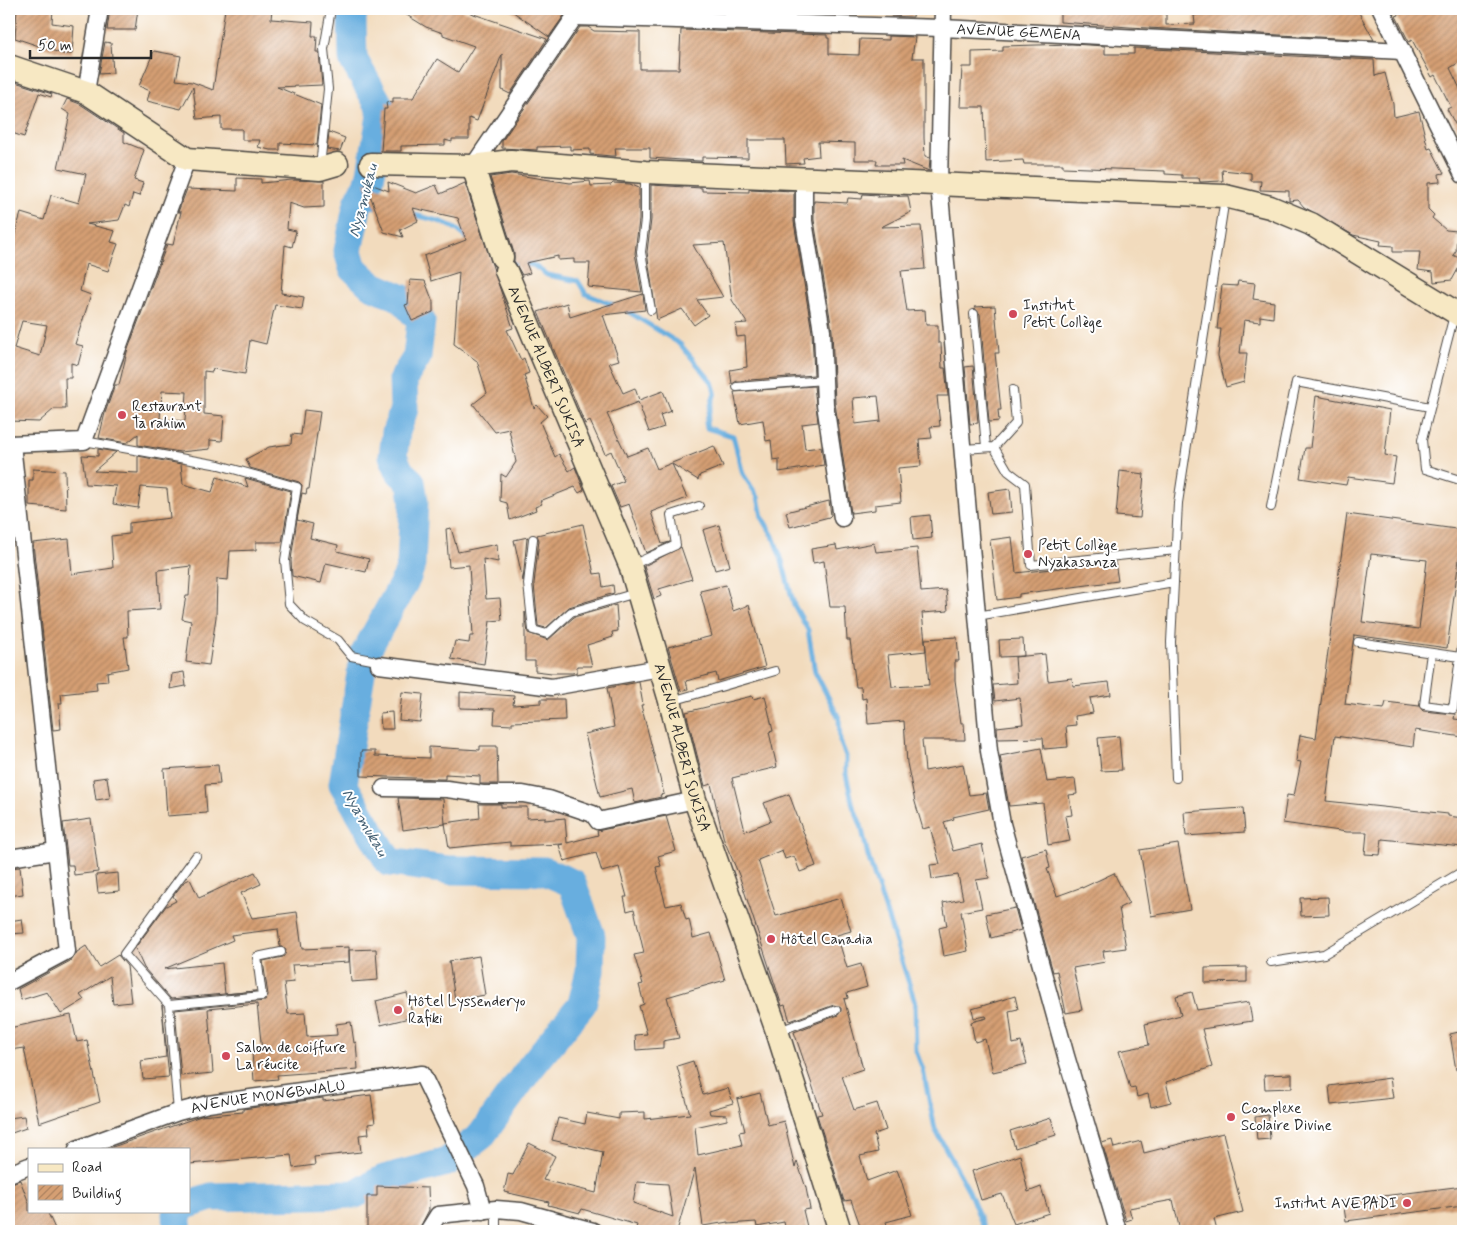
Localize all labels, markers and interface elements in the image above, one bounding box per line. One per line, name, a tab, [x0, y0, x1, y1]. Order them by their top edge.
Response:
street label: AVENUE GEMENA	[956, 20, 1081, 46]
scale bar	[30, 28, 151, 60]
text: 50 m	[38, 36, 72, 56]
water label: Nyamukau	[344, 161, 383, 239]
street label: AVENUE ALBERT SUKISA	[502, 283, 589, 451]
place label: Institut Petit Collège	[1023, 296, 1102, 333]
marker: Institut Petit Collège	[1007, 308, 1019, 320]
place label: Restaurant Ta rahim	[132, 397, 202, 434]
marker: Restaurant Ta rahim	[116, 409, 128, 421]
place label: Petit Collège Nyakasanza	[1038, 536, 1118, 573]
marker: Petit Collège Nyakasanza	[1022, 548, 1034, 560]
street label: AVENUE ALBERT SUKISA	[648, 661, 715, 835]
water label: Nyamukau	[337, 785, 393, 861]
place label: Hôtel Canadia	[781, 930, 873, 950]
marker: Hôtel Canadia	[765, 933, 777, 945]
place label: Hôtel Lyssenderyo Rafiki	[408, 992, 526, 1029]
marker: Hôtel Lyssenderyo Rafiki	[392, 1004, 404, 1016]
place label: Salon de coiffure La réucite	[236, 1038, 346, 1075]
marker: Salon de coiffure La réucite	[220, 1050, 232, 1062]
street label: AVENUE MONGBWALU	[188, 1076, 347, 1119]
place label: Complexe Scolaire Divine	[1241, 1099, 1332, 1136]
marker: Complexe Scolaire Divine	[1225, 1111, 1237, 1123]
legend	[28, 1148, 190, 1212]
text: Road	[72, 1158, 102, 1178]
text: Building	[72, 1184, 122, 1205]
place label: Institut AVEPADI	[1274, 1194, 1397, 1214]
marker: Institut AVEPADI	[1401, 1197, 1413, 1209]

